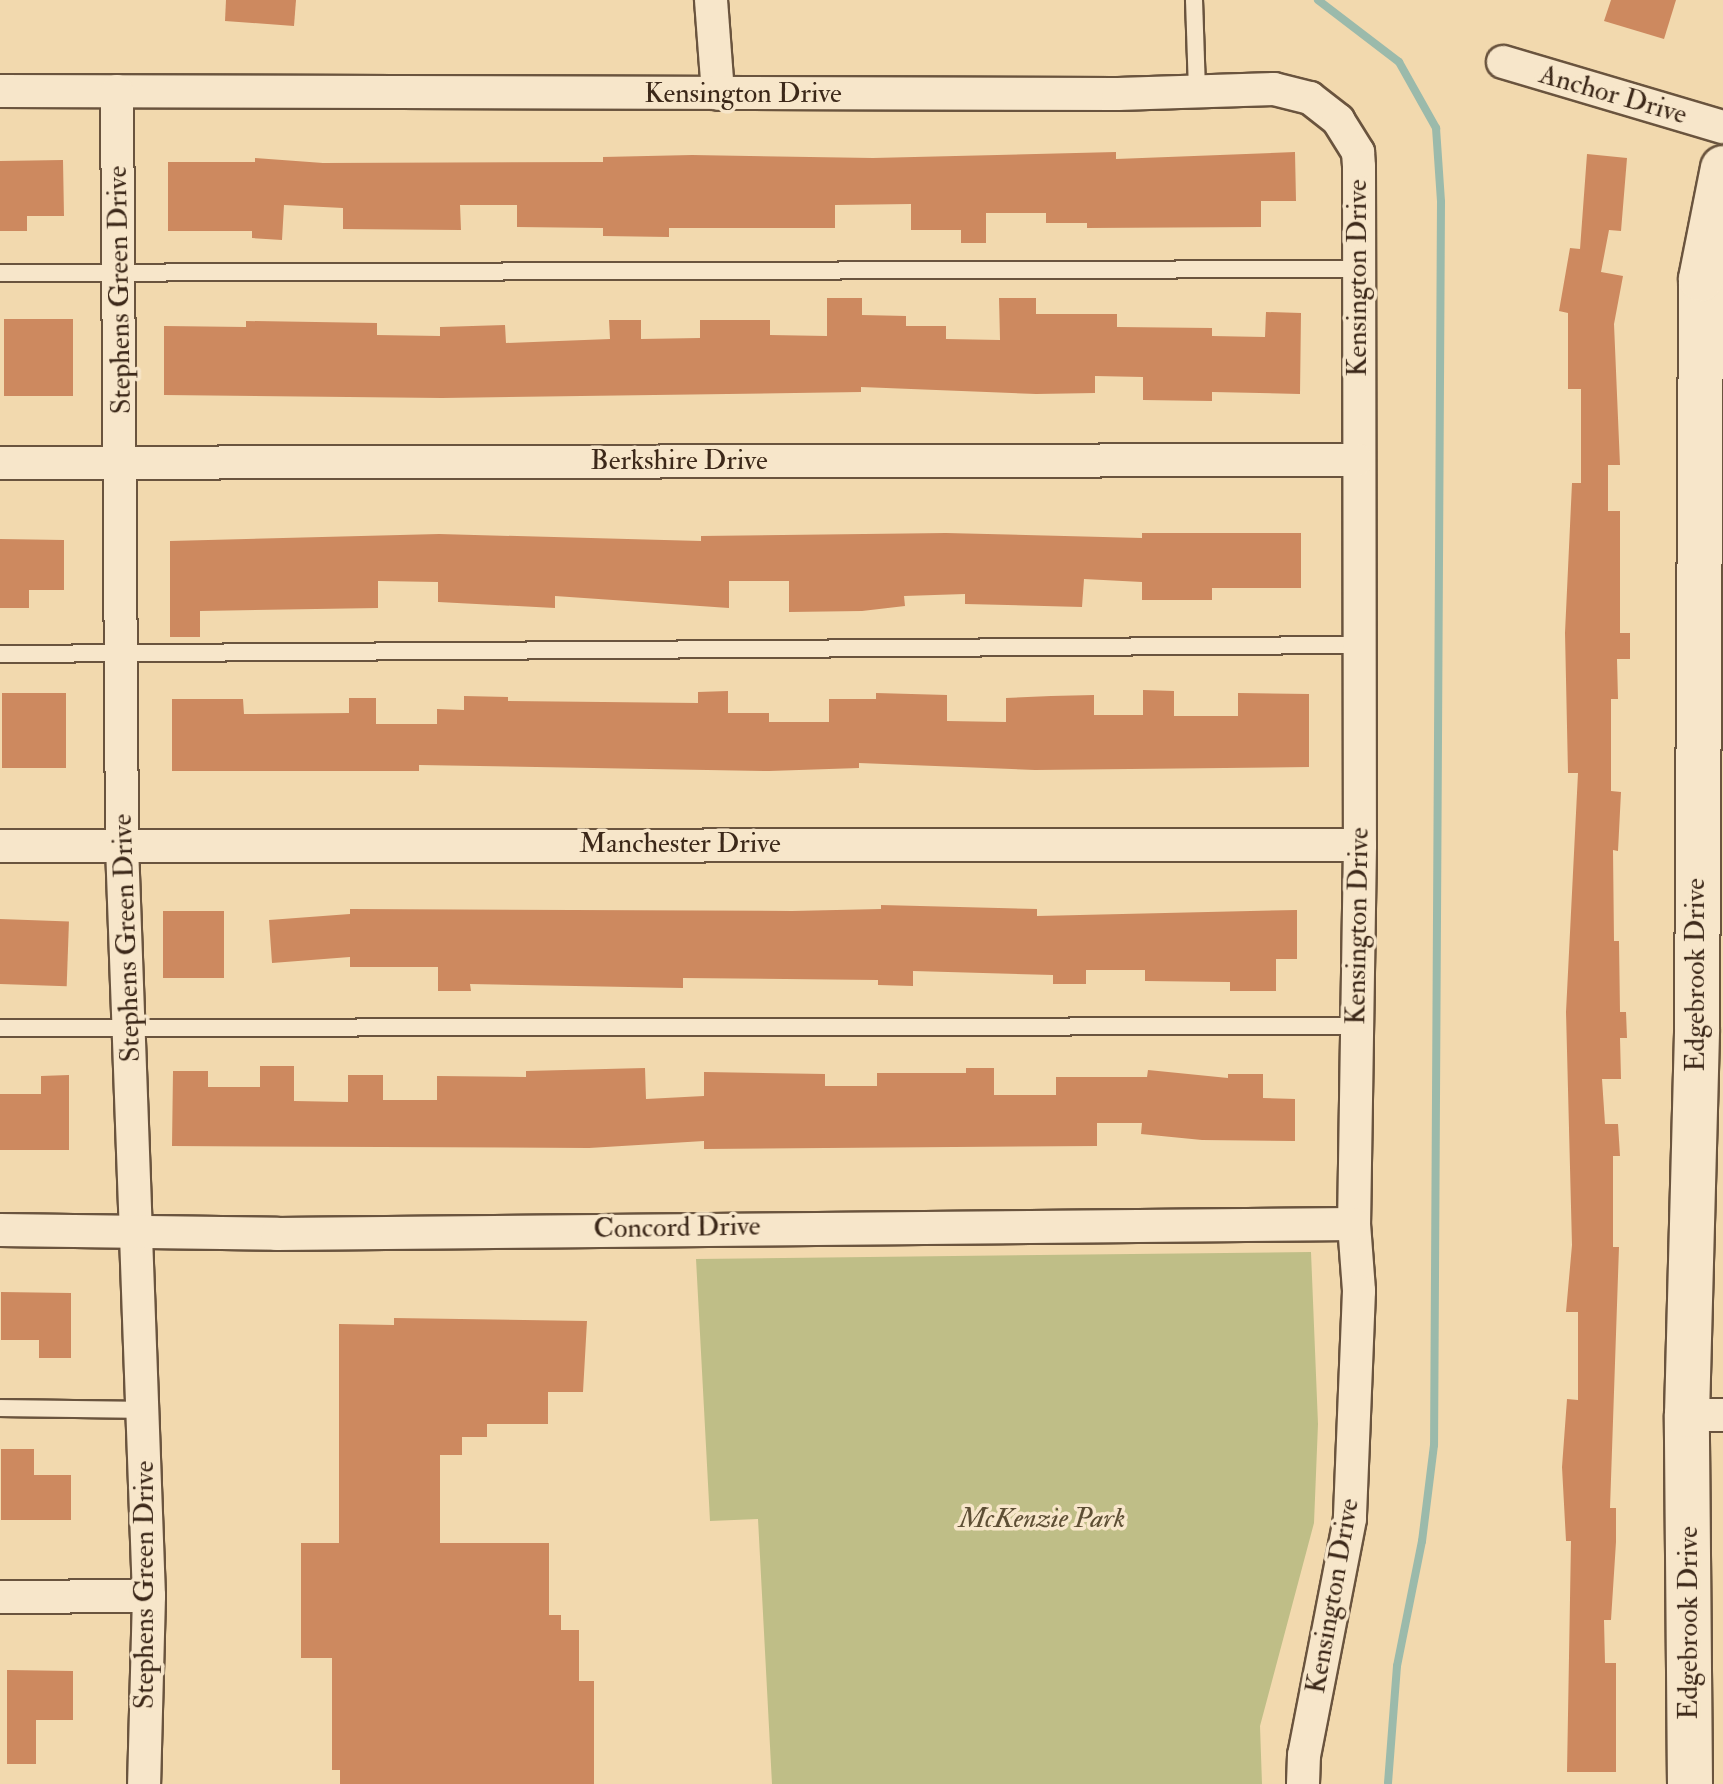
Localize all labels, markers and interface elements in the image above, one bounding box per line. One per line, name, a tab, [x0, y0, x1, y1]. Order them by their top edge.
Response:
street label: Anchor Drive	[1535, 58, 1691, 132]
street label: Kensington Drive	[644, 77, 842, 111]
street label: Stephens Green Drive	[101, 166, 139, 414]
street label: Kensington Drive	[1341, 179, 1375, 377]
street label: Berkshire Drive	[590, 444, 768, 478]
street label: Stephens Green Drive	[106, 813, 148, 1063]
street label: Manchester Drive	[579, 827, 781, 861]
street label: Kensington Drive	[1339, 827, 1377, 1025]
street label: Edgebrook Drive	[1679, 878, 1713, 1072]
street label: Concord Drive	[593, 1210, 761, 1246]
street label: Stephens Green Drive	[128, 1461, 162, 1709]
street label: Kensington Drive	[1299, 1496, 1367, 1696]
park label: McKenzie Park	[959, 1502, 1125, 1536]
street label: Edgebrook Drive	[1672, 1526, 1706, 1720]

